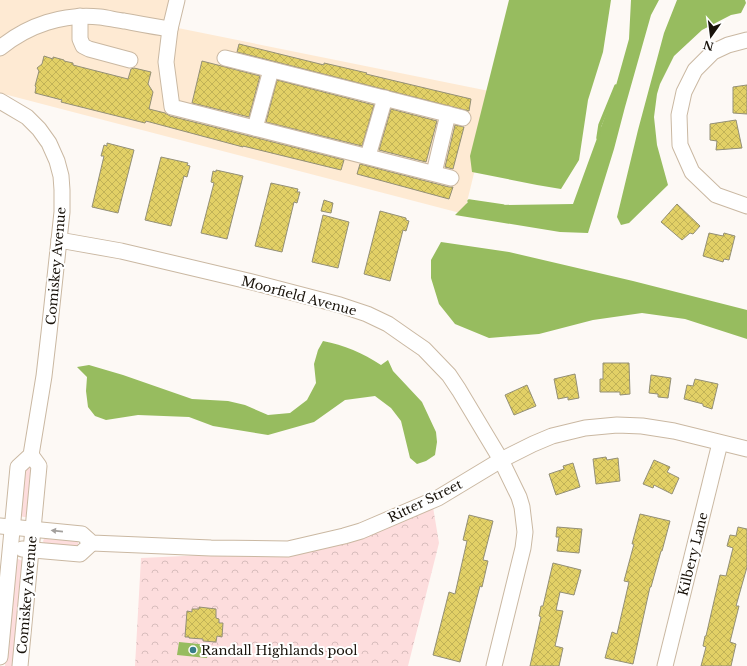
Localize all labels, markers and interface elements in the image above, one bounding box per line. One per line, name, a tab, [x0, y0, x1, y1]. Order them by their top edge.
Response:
north arrow	[691, 16, 731, 56]
text: N	[701, 38, 715, 54]
street label: Comiskey Avenue	[42, 206, 70, 326]
street label: Moorfield Avenue	[239, 272, 359, 320]
street label: Ritter Street	[385, 476, 465, 526]
street label: Kilbery Lane	[674, 510, 712, 598]
one-way arrow	[51, 528, 63, 535]
street label: Comiskey Avenue	[13, 535, 41, 655]
place label: Randall Highlands pool	[201, 642, 358, 659]
marker: Randall Highlands pool	[188, 645, 198, 655]

